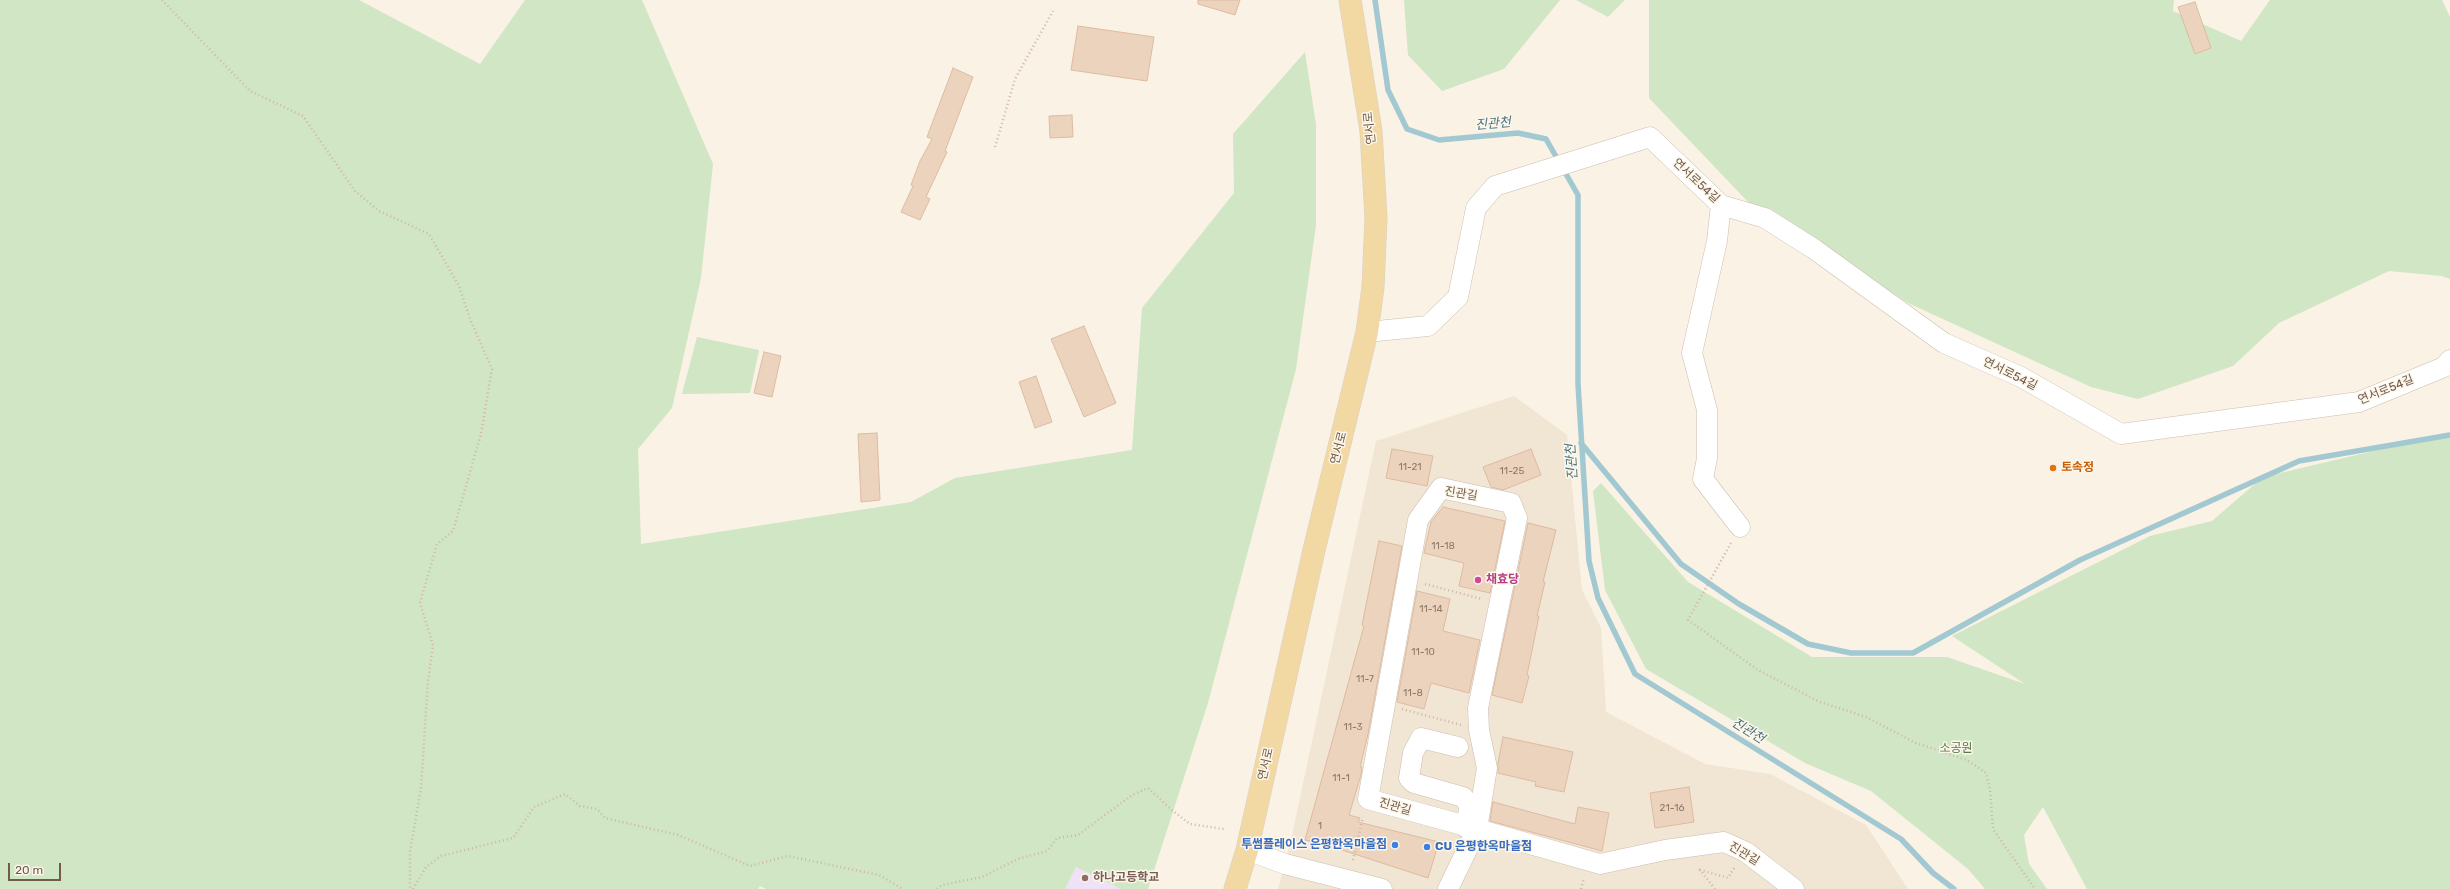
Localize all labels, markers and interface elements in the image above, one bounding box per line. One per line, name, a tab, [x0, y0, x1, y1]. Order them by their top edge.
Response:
street label: 연서로	[1361, 111, 1379, 145]
water label: 진관천	[1474, 115, 1512, 133]
street label: 연서로54길	[1670, 156, 1722, 206]
street label: 연서로54길	[1980, 355, 2040, 393]
street label: 연서로54길	[2356, 372, 2416, 408]
street label: 연서로	[1328, 430, 1350, 466]
water label: 진관천	[1563, 444, 1581, 480]
house number: 11-21	[1398, 461, 1422, 473]
place label: 토속정	[2061, 461, 2094, 475]
marker: 토속정	[2048, 463, 2058, 473]
house number: 11-25	[1500, 465, 1524, 477]
street label: 진관길	[1444, 484, 1478, 504]
house number: 11-18	[1431, 540, 1455, 552]
place label: 채효당	[1486, 573, 1519, 587]
marker: 채효당	[1473, 575, 1483, 585]
house number: 11-14	[1419, 603, 1443, 615]
house number: 11-10	[1411, 646, 1435, 658]
house number: 11-7	[1356, 673, 1374, 685]
house number: 11-8	[1403, 687, 1423, 699]
water label: 진관천	[1729, 715, 1767, 747]
house number: 11-3	[1343, 721, 1363, 733]
park label: 소공원	[1939, 742, 1973, 756]
street label: 연서로	[1255, 746, 1277, 782]
house number: 11-1	[1332, 772, 1350, 784]
street label: 진관길	[1377, 796, 1413, 818]
house number: 21-16	[1660, 802, 1684, 814]
house number: 1	[1318, 820, 1322, 832]
place label: 투썸플레이스 은평한옥마을점	[1241, 838, 1387, 852]
street label: 진관길	[1726, 839, 1762, 869]
marker: 투썸플레이스 은평한옥마을점	[1390, 840, 1400, 850]
place label: CU 은평한옥마을점	[1435, 840, 1532, 854]
marker: CU 은평한옥마을점	[1422, 842, 1432, 852]
scale bar	[10, 855, 63, 881]
text: 20 m	[15, 863, 43, 877]
place label: 하나고등학교	[1093, 871, 1159, 885]
marker: 하나고등학교	[1080, 873, 1090, 883]

